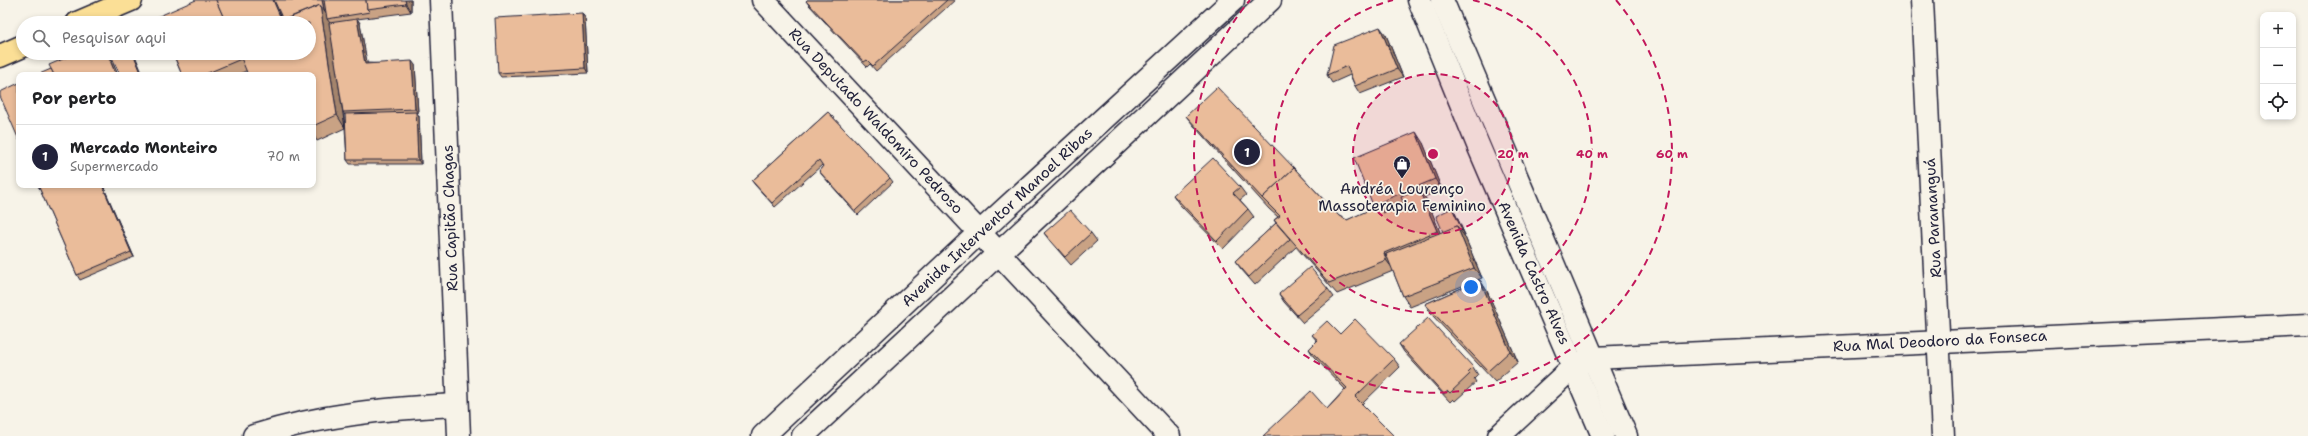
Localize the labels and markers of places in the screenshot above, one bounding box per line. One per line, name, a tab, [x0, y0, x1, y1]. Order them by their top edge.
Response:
pin: 1	[1234, 137, 1260, 167]
centre of rings	[1426, 147, 1440, 161]
shop icon: Andréa Lourenço Massoterapia Feminino	[1392, 154, 1412, 179]
place label: Andréa Lourenço Massoterapia Feminino	[1318, 179, 1486, 216]

